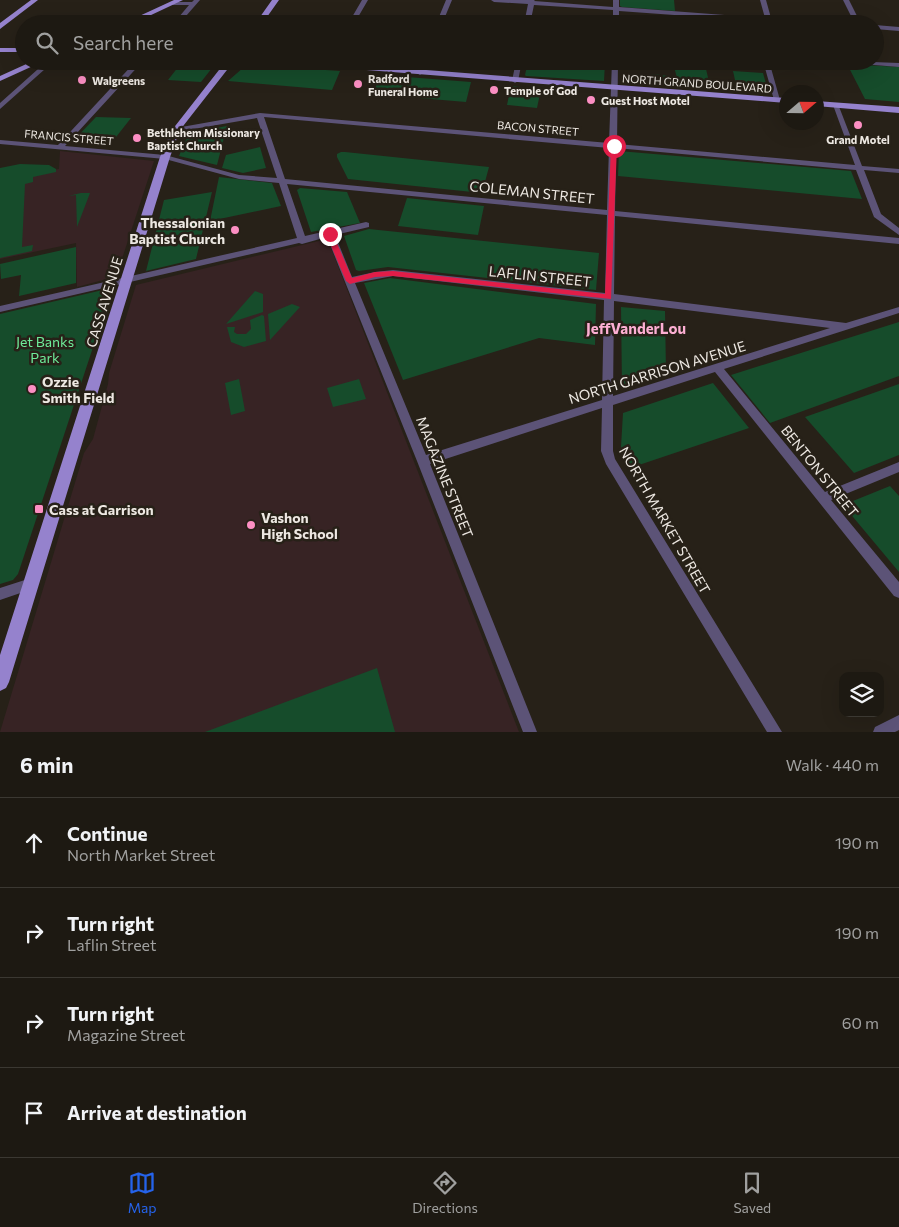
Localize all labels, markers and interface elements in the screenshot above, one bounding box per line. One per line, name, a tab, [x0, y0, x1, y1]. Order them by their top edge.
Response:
search box	[15, 15, 884, 70]
icon: search	[33, 29, 61, 57]
text: Search here	[73, 31, 173, 54]
street label: NORTH GRAND BOULEVARD	[622, 71, 772, 95]
place label: Radford Funeral Home	[368, 72, 438, 98]
marker: Walgreens	[76, 74, 88, 86]
place label: Walgreens	[92, 74, 145, 87]
marker: Radford Funeral Home	[352, 78, 364, 90]
marker: Temple of God	[488, 84, 500, 96]
place label: Temple of God	[504, 84, 577, 97]
north arrow	[779, 85, 824, 130]
marker: Guest Host Motel	[585, 94, 597, 106]
place label: Guest Host Motel	[601, 94, 690, 107]
street label: BACON STREET	[497, 118, 579, 138]
marker: Grand Motel	[852, 119, 864, 131]
place label: Bethlehem Missionary Baptist Church	[147, 126, 260, 152]
street label: FRANCIS STREET	[24, 127, 114, 147]
marker: Bethlehem Missionary Baptist Church	[131, 132, 143, 144]
place label: Grand Motel	[826, 133, 890, 146]
route start	[603, 135, 626, 158]
street label: COLEMAN STREET	[469, 177, 595, 207]
place label: Thessalonian Baptist Church	[129, 214, 225, 247]
route end	[319, 223, 342, 246]
marker: Thessalonian Baptist Church	[229, 224, 241, 236]
street label: CASS AVENUE	[82, 255, 126, 349]
street label: LAFLIN STREET	[488, 262, 592, 290]
district label: JeffVanderLou	[586, 319, 686, 337]
park label: Jet Banks Park	[16, 333, 74, 366]
street label: NORTH GARRISON AVENUE	[566, 337, 748, 407]
place label: Ozzie Smith Field	[42, 373, 115, 406]
marker: Ozzie Smith Field	[26, 383, 38, 395]
street label: MAGAZINE STREET	[413, 414, 477, 540]
street label: BENTON STREET	[778, 422, 862, 520]
street label: NORTH MARKET STREET	[616, 443, 714, 597]
place label: Cass at Garrison	[49, 501, 154, 518]
marker: Cass at Garrison	[33, 503, 45, 515]
place label: Vashon High School	[261, 509, 338, 542]
marker: Vashon High School	[245, 519, 257, 531]
map controls	[839, 672, 884, 717]
button: layers	[839, 672, 884, 717]
text: 6 min	[20, 752, 73, 777]
text: Walk · 440 m	[786, 755, 879, 774]
text: Continue	[67, 822, 147, 845]
icon: ahead	[20, 829, 48, 857]
text: 190 m	[835, 833, 879, 852]
text: North Market Street	[67, 845, 215, 864]
text: Turn right	[67, 912, 154, 935]
icon: right	[20, 919, 48, 947]
text: 190 m	[835, 923, 879, 942]
text: Laflin Street	[67, 935, 157, 954]
text: Turn right	[67, 1002, 154, 1025]
icon: right	[20, 1009, 48, 1037]
text: 60 m	[842, 1013, 879, 1032]
text: Magazine Street	[67, 1025, 185, 1044]
icon: arrive	[20, 1099, 48, 1127]
text: Arrive at destination	[67, 1101, 247, 1124]
tab: Map	[128, 1169, 157, 1216]
tab: Directions	[412, 1169, 478, 1216]
tab: Saved	[733, 1169, 771, 1216]

